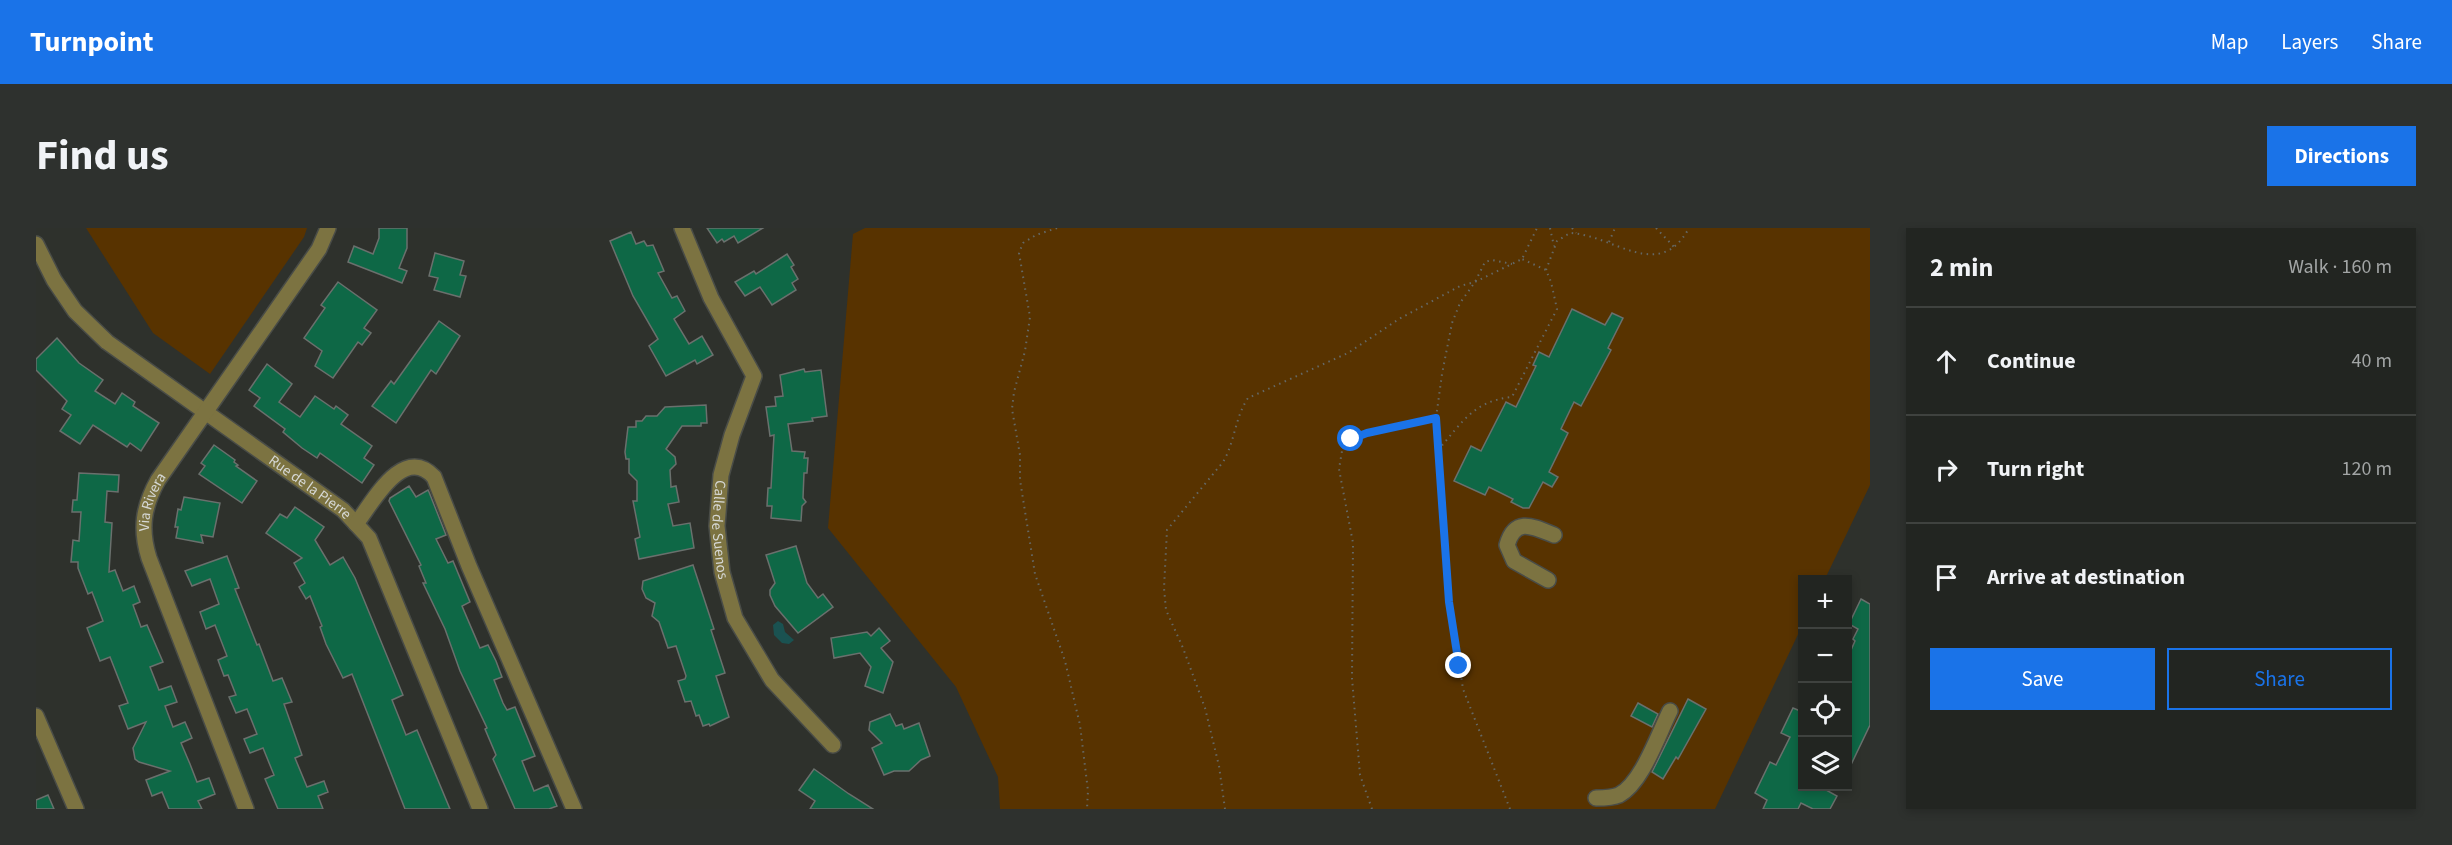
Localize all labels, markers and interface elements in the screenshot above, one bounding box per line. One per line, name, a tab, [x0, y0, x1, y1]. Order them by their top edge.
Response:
text: Turnpoint	[30, 22, 154, 62]
text: Map	[2211, 27, 2248, 57]
text: Layers	[2281, 27, 2338, 57]
text: Share	[2371, 27, 2422, 57]
text: Find us	[36, 126, 169, 186]
button: Directions	[2267, 126, 2416, 186]
text: 2 min	[1930, 249, 1993, 286]
text: Walk · 160 m	[2288, 253, 2392, 281]
icon: ahead	[1930, 345, 1963, 378]
text: Continue	[1987, 345, 2076, 377]
text: 40 m	[2352, 347, 2392, 375]
route start	[1337, 425, 1363, 451]
street label: Rue de la Pierre	[265, 450, 357, 524]
icon: right	[1930, 453, 1963, 486]
text: Turn right	[1987, 453, 2084, 485]
text: 120 m	[2342, 455, 2392, 483]
street label: Via Rivera	[133, 468, 171, 531]
street label: Calle de Suenos	[706, 479, 734, 582]
icon: arrive	[1930, 561, 1963, 594]
text: Arrive at destination	[1987, 561, 2185, 593]
map controls	[1798, 575, 1852, 791]
button: +	[1798, 575, 1852, 629]
button: −	[1798, 629, 1852, 683]
button: Save	[1930, 648, 2155, 710]
button: Share	[2167, 648, 2392, 710]
route end	[1445, 652, 1471, 678]
button: locate	[1798, 683, 1852, 737]
button: layers	[1798, 737, 1852, 791]

